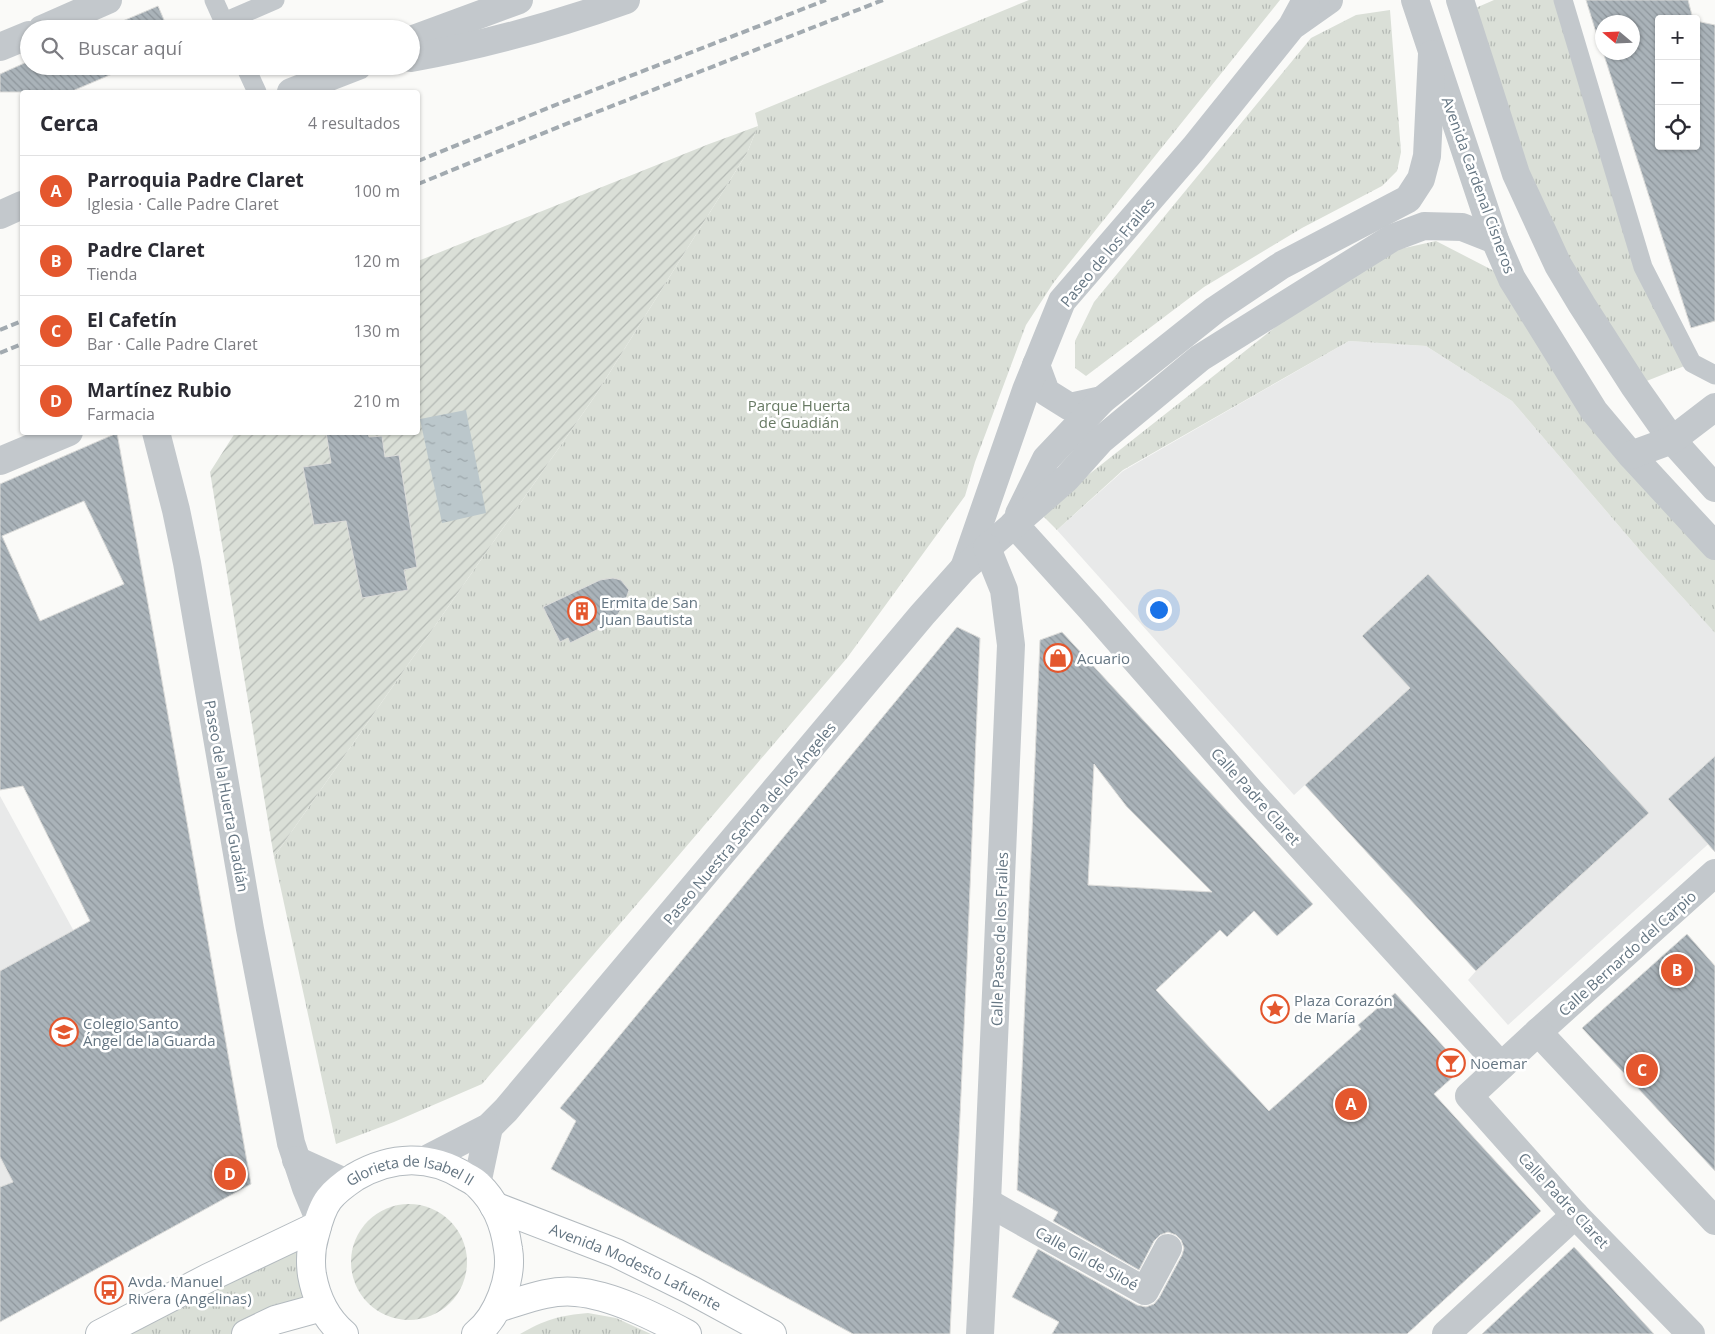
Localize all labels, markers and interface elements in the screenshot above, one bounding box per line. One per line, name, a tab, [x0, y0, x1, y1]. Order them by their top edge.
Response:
north arrow	[1595, 15, 1640, 60]
map controls	[1655, 15, 1700, 150]
button: +	[1655, 15, 1700, 60]
search box	[20, 20, 420, 75]
icon: search	[38, 34, 66, 62]
text: Buscar aquí	[78, 35, 182, 61]
button: −	[1655, 60, 1700, 105]
street label: Avenida Cardenal Cisneros	[1438, 94, 1520, 276]
button: locate	[1655, 105, 1700, 150]
text: Cerca	[40, 109, 99, 137]
text: 4 resultados	[308, 112, 400, 134]
text: Parroquia Padre Claret	[87, 167, 304, 193]
text: A	[50, 180, 62, 202]
text: 100 m	[354, 180, 400, 202]
text: Iglesia · Calle Padre Claret	[87, 193, 279, 215]
street label: Paseo de los Frailes	[1055, 193, 1159, 311]
text: Padre Claret	[87, 237, 205, 263]
text: B	[51, 250, 61, 272]
text: 120 m	[354, 250, 400, 272]
text: Tienda	[87, 263, 137, 285]
text: El Cafetín	[87, 307, 177, 333]
text: C	[51, 320, 61, 342]
text: 130 m	[354, 320, 400, 342]
text: Bar · Calle Padre Claret	[87, 333, 258, 355]
text: Martínez Rubio	[87, 377, 232, 403]
text: D	[50, 390, 62, 412]
text: 210 m	[354, 390, 400, 412]
park label: Parque Huerta de Guadián	[748, 395, 850, 432]
text: Farmacia	[87, 403, 155, 425]
place label: Ermita de San Juan Bautista	[599, 592, 698, 629]
building icon: Ermita de San Juan Bautista	[567, 596, 597, 626]
your location	[1146, 597, 1172, 623]
shop icon: Acuario	[1043, 643, 1073, 673]
place label: Acuario	[1077, 648, 1130, 668]
street label: Paseo de la Huerta Guadián	[200, 698, 254, 894]
street label: Paseo Nuestra Señora de los Ángeles	[658, 717, 840, 929]
street label: Calle Padre Claret	[1207, 743, 1305, 849]
street label: Calle Paseo de los Frailes	[986, 852, 1012, 1026]
street label: Calle Bernardo del Carpio	[1555, 886, 1699, 1020]
pin: B	[1661, 951, 1693, 989]
place label: Plaza Corazón de María	[1294, 990, 1393, 1027]
place icon: Plaza Corazón de María	[1260, 994, 1290, 1024]
place label: Colegio Santo Ángel de la Guarda	[83, 1013, 216, 1050]
school or university icon: Colegio Santo Ángel de la Guarda	[49, 1017, 79, 1047]
bar icon: Noemar	[1436, 1048, 1466, 1078]
pin: C	[1626, 1051, 1658, 1089]
place label: Noemar	[1470, 1053, 1527, 1073]
pin: A	[1335, 1085, 1367, 1123]
street label: Calle Padre Claret	[1514, 1148, 1614, 1252]
text: Glorieta de Isabel II	[342, 1150, 478, 1190]
pin: D	[214, 1155, 246, 1193]
street label: Glorieta de Isabel II	[344, 1177, 478, 1195]
street label: Avenida Modesto Lafuente	[547, 1218, 725, 1315]
street label: Calle Gil de Siloé	[1032, 1221, 1142, 1295]
place label: Avda. Manuel Rivera (Angelinas)	[128, 1271, 252, 1308]
bus stop icon: Avda. Manuel Rivera (Angelinas)	[94, 1275, 124, 1305]

